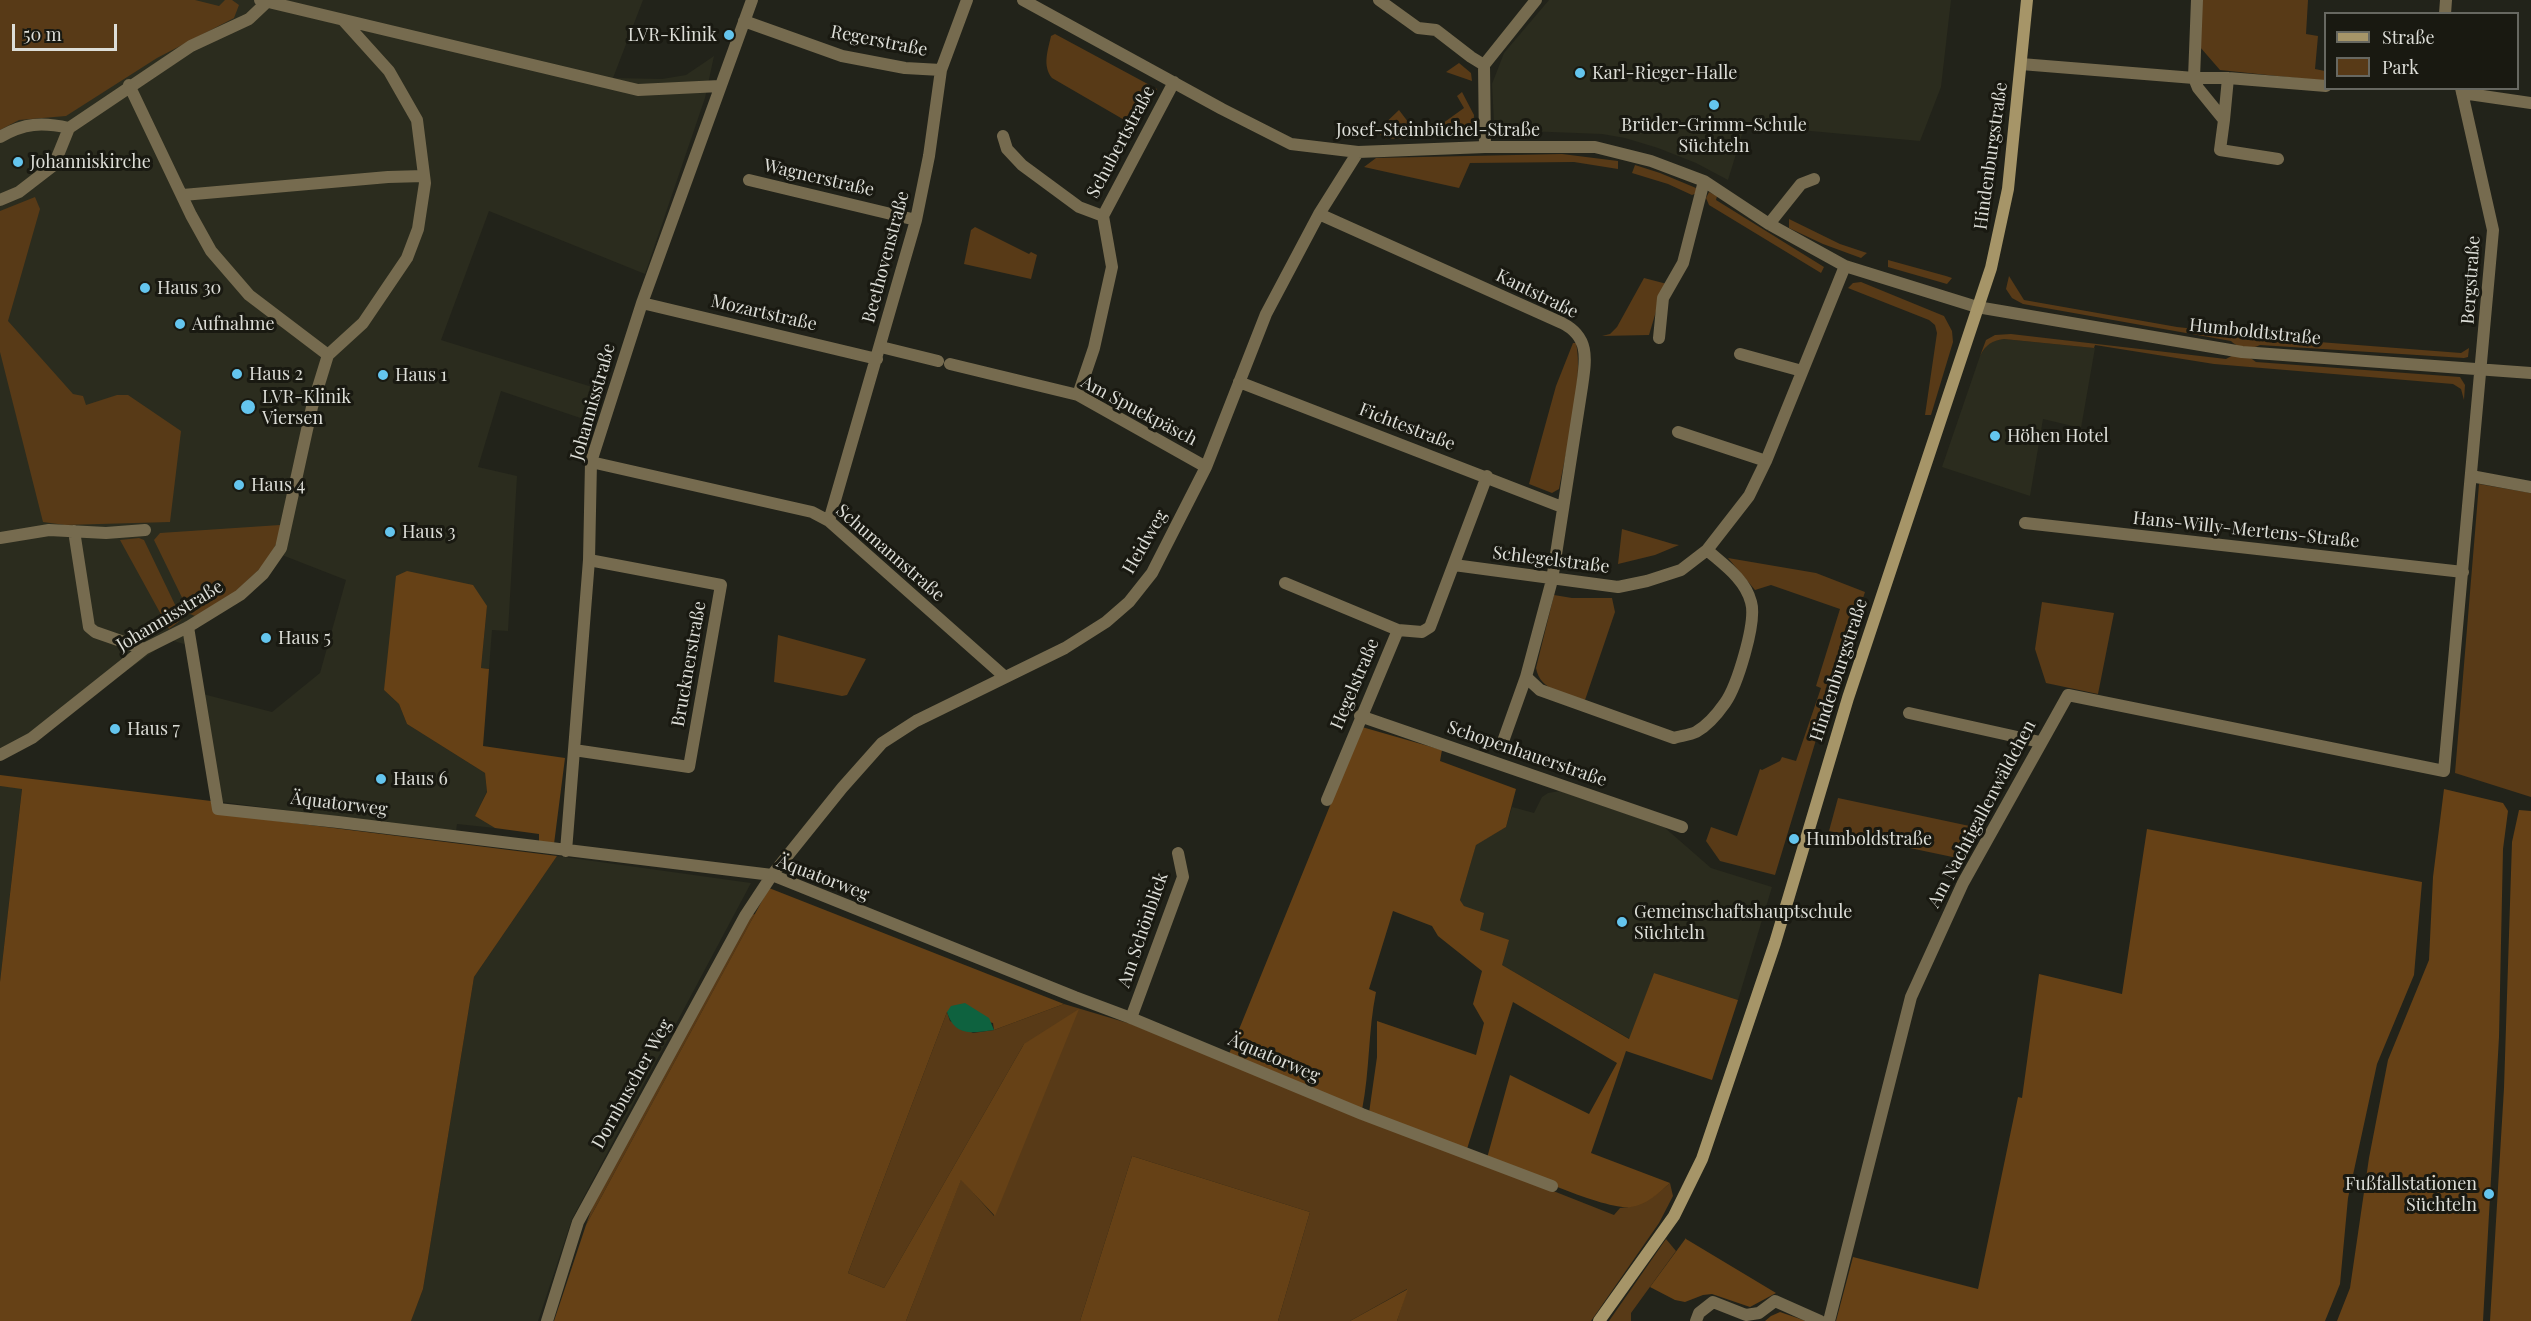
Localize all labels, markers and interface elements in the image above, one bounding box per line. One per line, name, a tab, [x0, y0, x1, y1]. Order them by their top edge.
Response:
scale bar	[15, 12, 120, 50]
legend	[2324, 12, 2519, 90]
street label: Regerstraße	[829, 21, 929, 61]
text: 50 m	[23, 22, 62, 46]
place label: LVR-Klinik	[628, 24, 717, 46]
text: Straße	[2382, 25, 2435, 49]
marker: LVR-Klinik	[722, 28, 736, 42]
text: Park	[2382, 55, 2419, 79]
place label: Karl-Rieger-Halle	[1592, 62, 1737, 84]
marker: Karl-Rieger-Halle	[1573, 66, 1587, 80]
street label: Hindenburgstraße	[1970, 81, 2012, 231]
street label: Schubertstraße	[1082, 82, 1160, 202]
marker: Brüder-Grimm-Schule Süchteln	[1707, 98, 1721, 112]
place label: Brüder-Grimm-Schule Süchteln	[1621, 114, 1807, 156]
street label: Josef-Steinbüchel-Straße	[1336, 119, 1540, 141]
place label: Johanniskirche	[30, 151, 151, 173]
marker: Johanniskirche	[11, 155, 25, 169]
street label: Wagnerstraße	[762, 155, 876, 201]
street label: Beethovenstraße	[858, 189, 914, 325]
street label: Bergstraße	[2457, 235, 2485, 325]
street label: Kantstraße	[1492, 265, 1582, 323]
place label: Haus 30	[157, 277, 221, 299]
marker: Haus 30	[138, 281, 152, 295]
street label: Mozartstraße	[709, 290, 819, 336]
place label: Aufnahme	[192, 313, 275, 335]
street label: Humboldtstraße	[2188, 314, 2322, 350]
marker: Aufnahme	[173, 317, 187, 331]
street label: Johannisstraße	[566, 341, 620, 463]
place label: Haus 2	[249, 363, 303, 385]
place label: Haus 1	[395, 364, 447, 386]
marker: Haus 2	[230, 367, 244, 381]
marker: Haus 1	[376, 368, 390, 382]
street label: Am Spuekpäsch	[1077, 371, 1201, 451]
place label: LVR-Klinik Viersen	[262, 386, 351, 428]
marker: LVR-Klinik Viersen	[239, 398, 257, 416]
street label: Fichtestraße	[1356, 399, 1458, 455]
place label: Höhen Hotel	[2007, 425, 2109, 447]
marker: Höhen Hotel	[1988, 429, 2002, 443]
place label: Haus 4	[251, 474, 305, 496]
marker: Haus 4	[232, 478, 246, 492]
street label: Schumannstraße	[831, 500, 949, 606]
street label: Heidweg	[1118, 506, 1172, 578]
street label: Hans-Willy-Mertens-Straße	[2132, 507, 2360, 553]
place label: Haus 3	[402, 521, 456, 543]
marker: Haus 3	[383, 525, 397, 539]
street label: Schlegelstraße	[1491, 542, 1611, 578]
street label: Johannisstraße	[113, 576, 227, 656]
street label: Hindenburgstraße	[1806, 596, 1872, 744]
street label: Brucknerstraße	[667, 600, 711, 728]
place label: Haus 5	[278, 627, 331, 649]
marker: Haus 5	[259, 631, 273, 645]
street label: Hegelstraße	[1326, 635, 1384, 733]
street label: Am Nachtigallenwäldchen	[1923, 716, 2041, 912]
street label: Schopenhauerstraße	[1444, 717, 1610, 791]
place label: Haus 7	[127, 718, 180, 740]
marker: Haus 7	[108, 722, 122, 736]
place label: Haus 6	[393, 768, 448, 790]
marker: Haus 6	[374, 772, 388, 786]
street label: Äquatorweg	[289, 787, 389, 821]
place label: Humboldstraße	[1806, 828, 1932, 850]
marker: Humboldstraße	[1787, 832, 1801, 846]
street label: Äquatorweg	[774, 850, 872, 906]
street label: Am Schönblick	[1113, 870, 1173, 990]
place label: Gemeinschaftshauptschule Süchteln	[1634, 901, 1852, 944]
marker: Gemeinschaftshauptschule Süchteln	[1615, 915, 1629, 929]
street label: Dornbuscher Weg	[587, 1015, 677, 1153]
street label: Äquatorweg	[1225, 1029, 1323, 1087]
place label: Fußfallstationen Süchteln	[2345, 1173, 2477, 1216]
marker: Fußfallstationen Süchteln	[2482, 1187, 2496, 1201]

